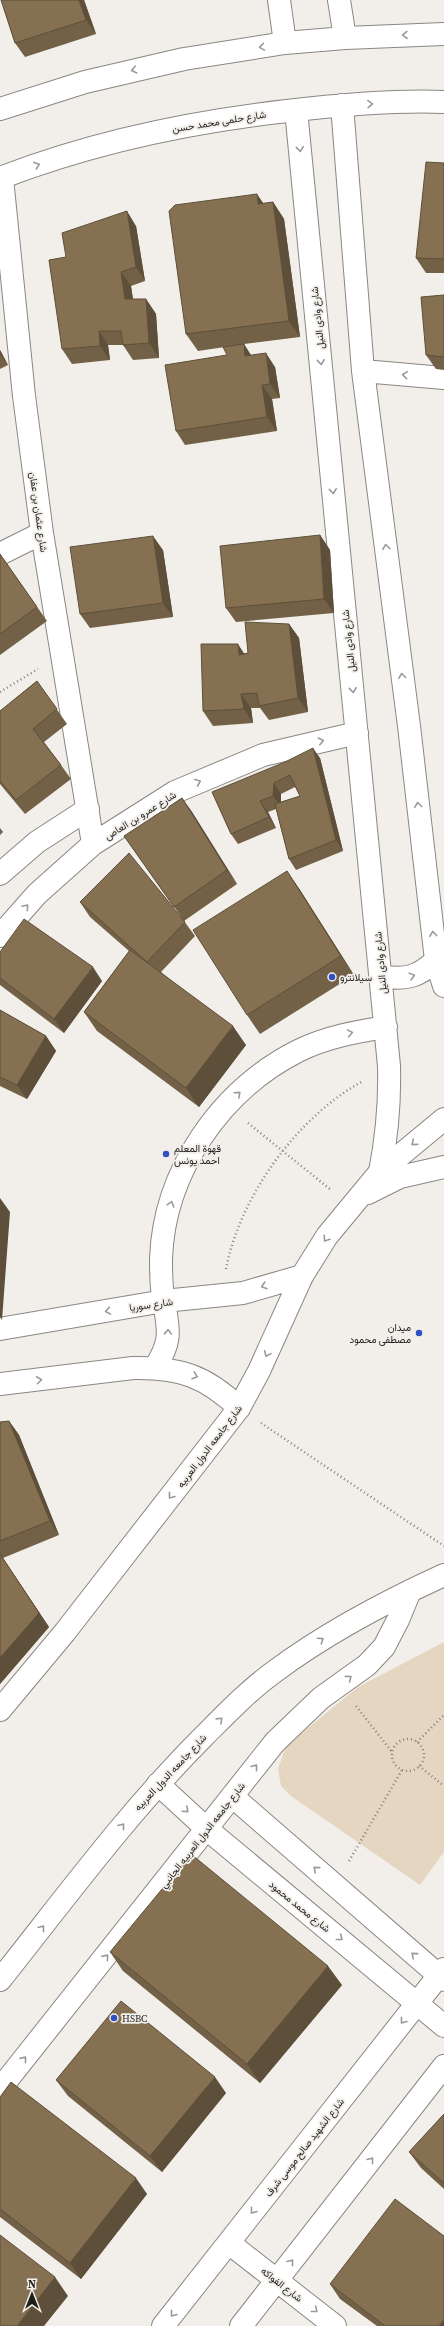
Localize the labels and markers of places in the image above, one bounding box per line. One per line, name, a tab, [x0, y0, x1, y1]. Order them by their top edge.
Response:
place label: سيلانترو	[340, 971, 372, 984]
marker: سيلانترو	[327, 972, 337, 982]
place label: قهوة المعلم احمد يونس	[174, 1142, 222, 1167]
marker: قهوة المعلم احمد يونس	[161, 1149, 171, 1159]
place label: ميدان مصطفى محمود	[349, 1321, 411, 1346]
marker: ميدان مصطفى محمود	[414, 1328, 424, 1338]
place label: HSBC	[122, 2012, 147, 2025]
marker: HSBC	[109, 2013, 119, 2023]

